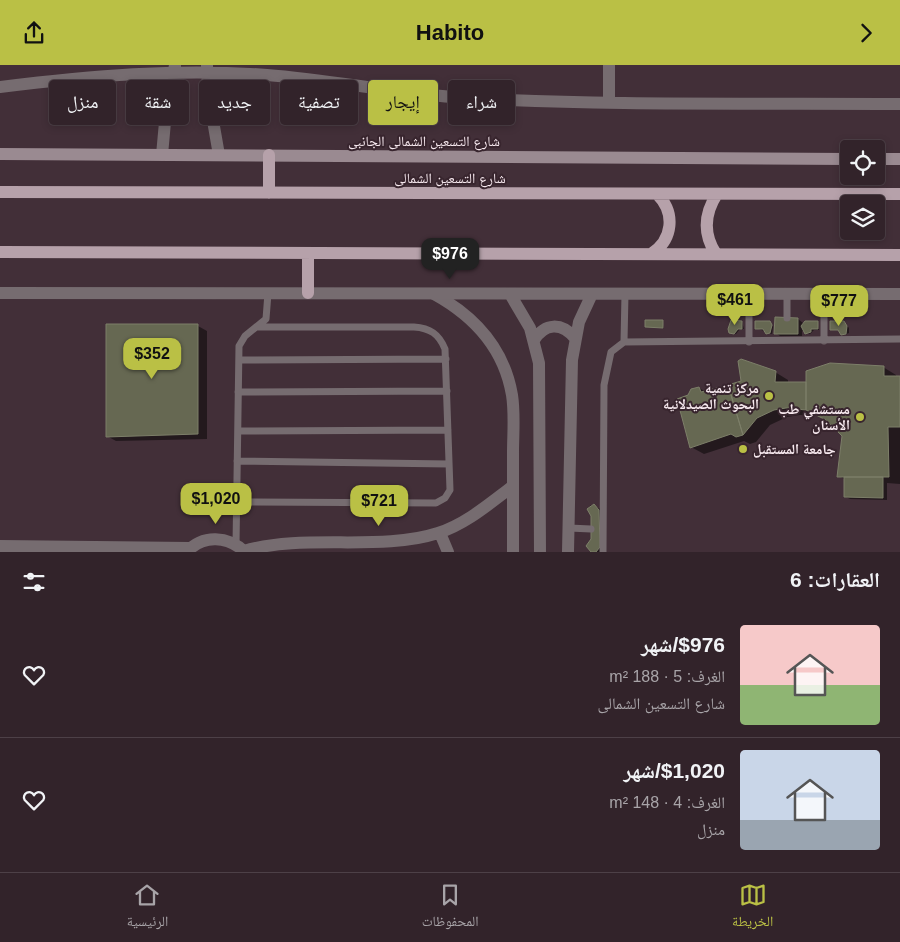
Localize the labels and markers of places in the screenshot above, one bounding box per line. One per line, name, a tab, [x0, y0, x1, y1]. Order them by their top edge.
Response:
pin: $976	[420, 237, 480, 280]
pin: $461	[705, 283, 765, 326]
pin: $777	[809, 285, 869, 327]
pin: $352	[122, 337, 182, 380]
place label: مركز تنمية البحوث الصيدلانية	[663, 380, 759, 413]
marker: مركز تنمية البحوث الصيدلانية	[763, 390, 775, 402]
place label: مستشفي طب الأسنان	[778, 401, 850, 434]
marker: مستشفي طب الأسنان	[854, 411, 866, 423]
place label: جامعة المستقبل	[753, 441, 836, 458]
marker: جامعة المستقبل	[737, 443, 749, 455]
pin: $1,020	[175, 483, 257, 525]
pin: $721	[349, 485, 409, 527]

